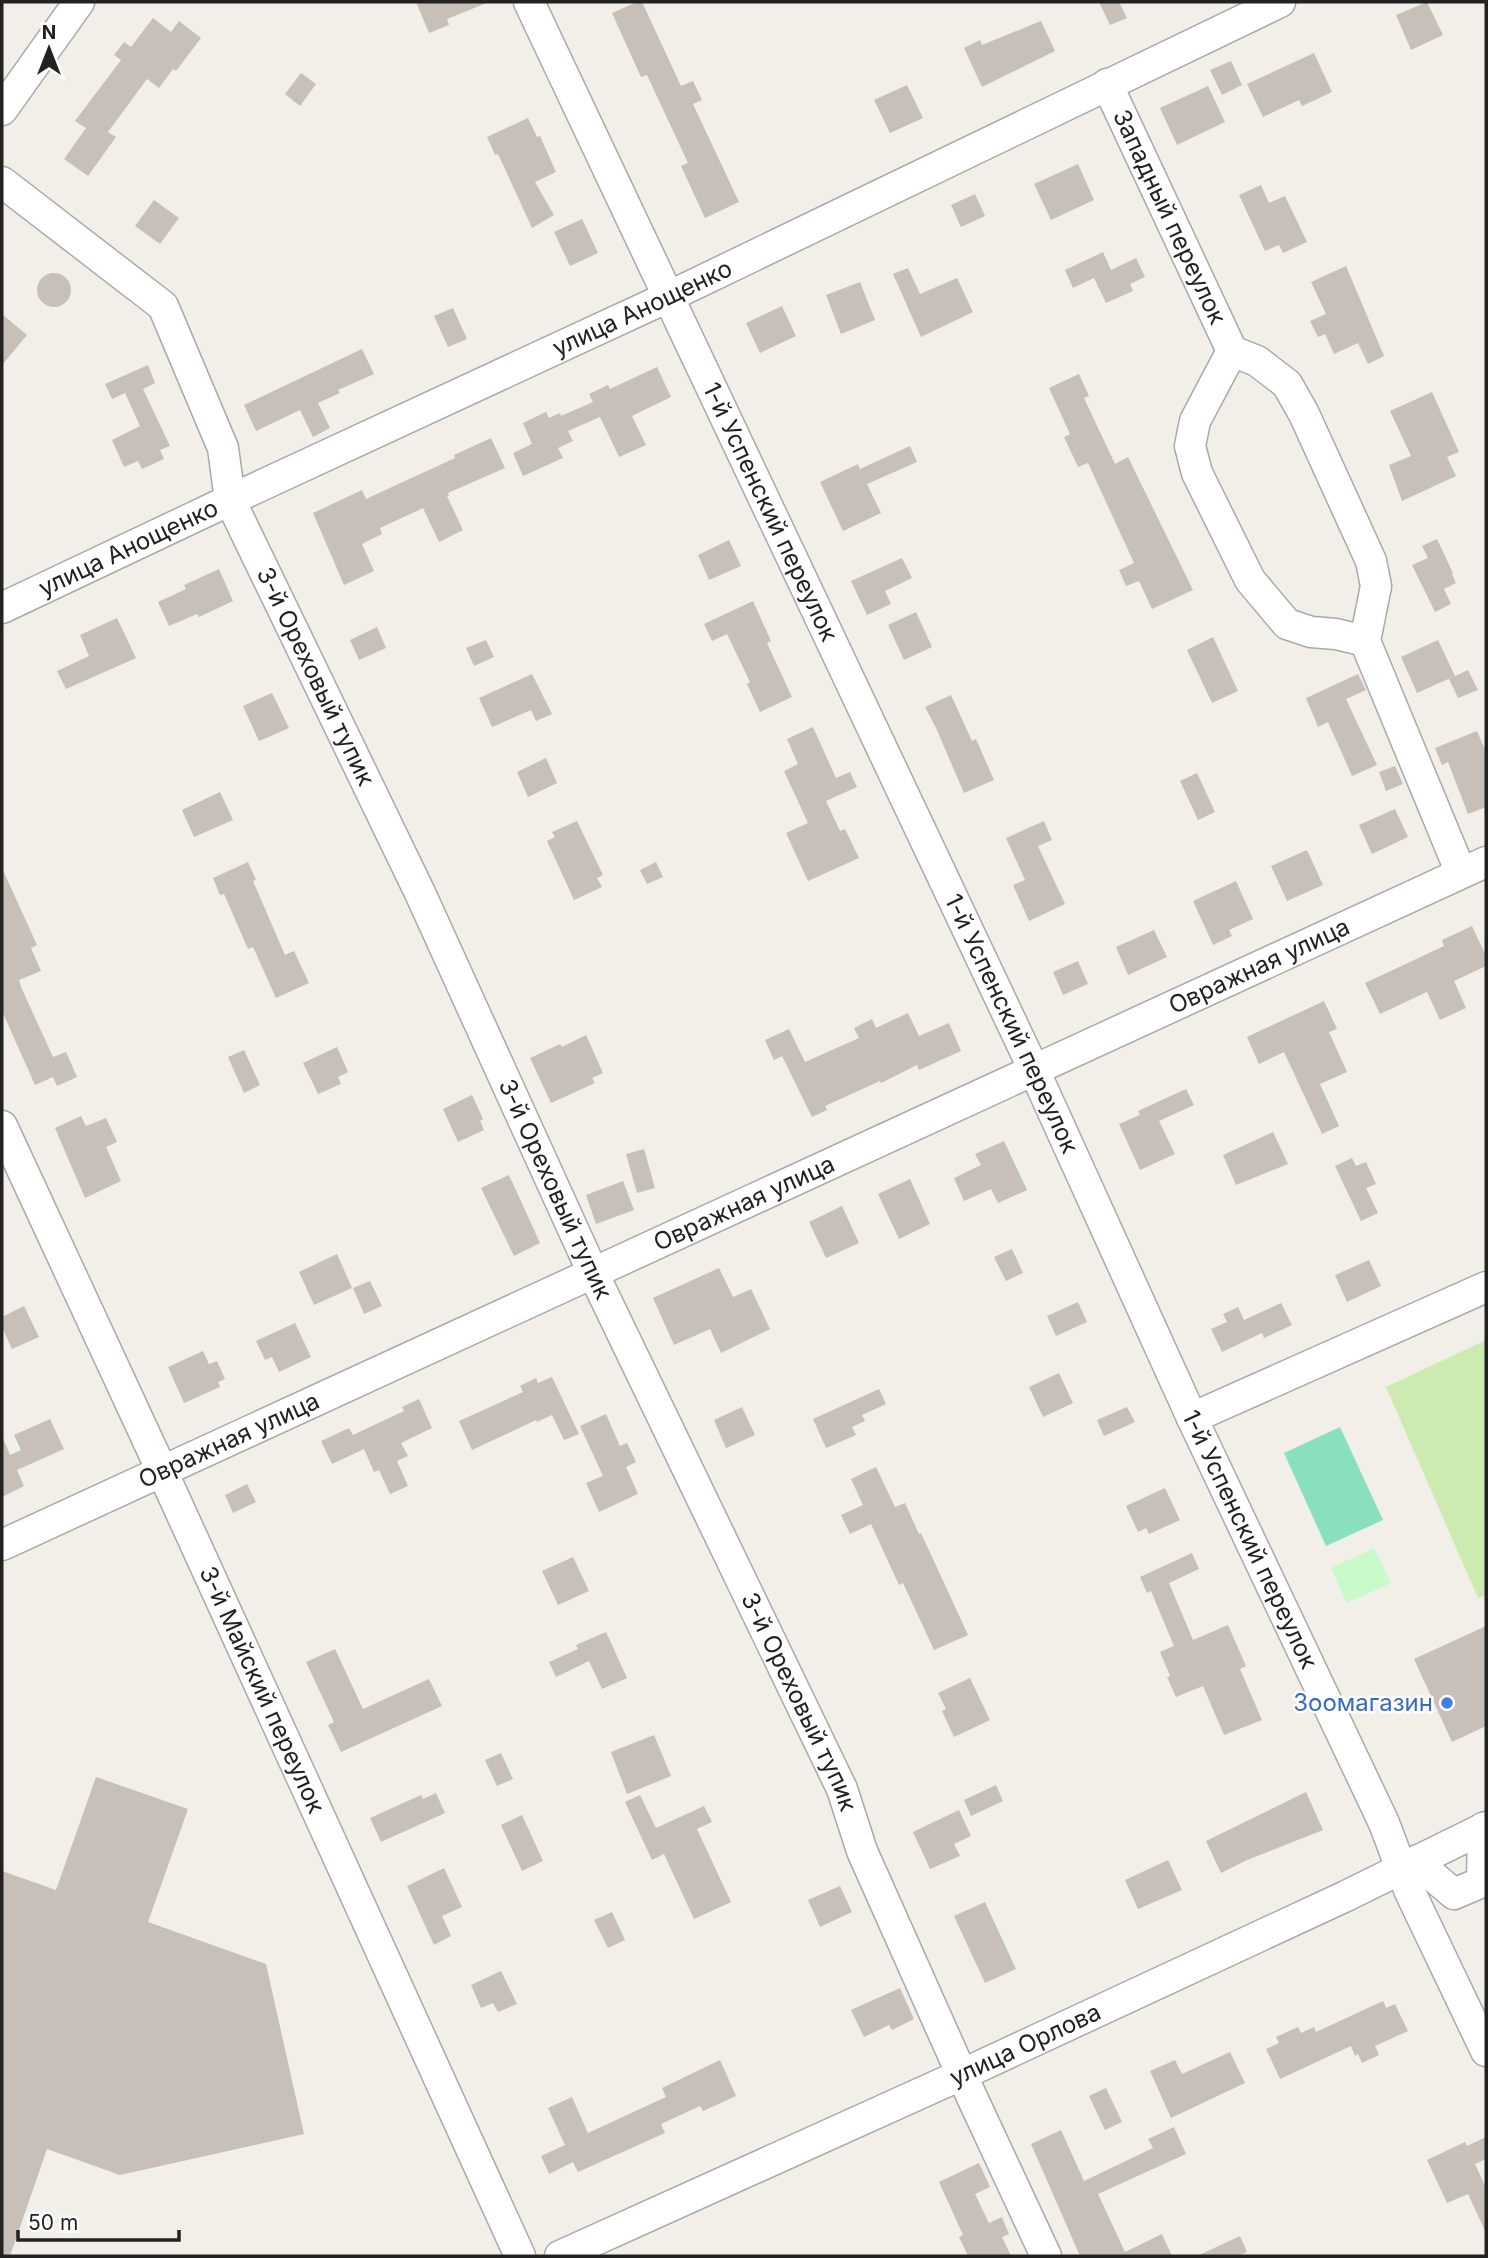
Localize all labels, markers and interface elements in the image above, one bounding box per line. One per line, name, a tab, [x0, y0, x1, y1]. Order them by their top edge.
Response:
north arrow	[14, 14, 84, 84]
text: N	[42, 21, 56, 44]
street label: Западный переулок	[1107, 105, 1232, 329]
street label: улица Анощенко	[548, 253, 737, 363]
street label: 1-й Успенский переулок	[697, 378, 844, 646]
street label: улица Анощенко	[34, 493, 223, 602]
street label: 3-й Ореховый тупик	[251, 563, 381, 790]
street label: 1-й Успенский переулок	[939, 889, 1085, 1158]
street label: Овражная улица	[1164, 912, 1354, 1020]
street label: 3-й Ореховый тупик	[493, 1074, 618, 1304]
street label: Овражная улица	[649, 1149, 839, 1257]
street label: Овражная улица	[134, 1386, 324, 1494]
street label: 1-й Успенский переулок	[1176, 1405, 1324, 1673]
street label: 3-й Майский переулок	[194, 1562, 331, 1818]
street label: 3-й Ореховый тупик	[735, 1588, 863, 1815]
place label: Зоомагазин	[1293, 1688, 1433, 1717]
marker: Зоомагазин	[1439, 1695, 1455, 1711]
street label: улица Орлова	[945, 1997, 1105, 2092]
scale bar	[18, 2198, 178, 2242]
text: 50 m	[28, 2210, 78, 2235]

